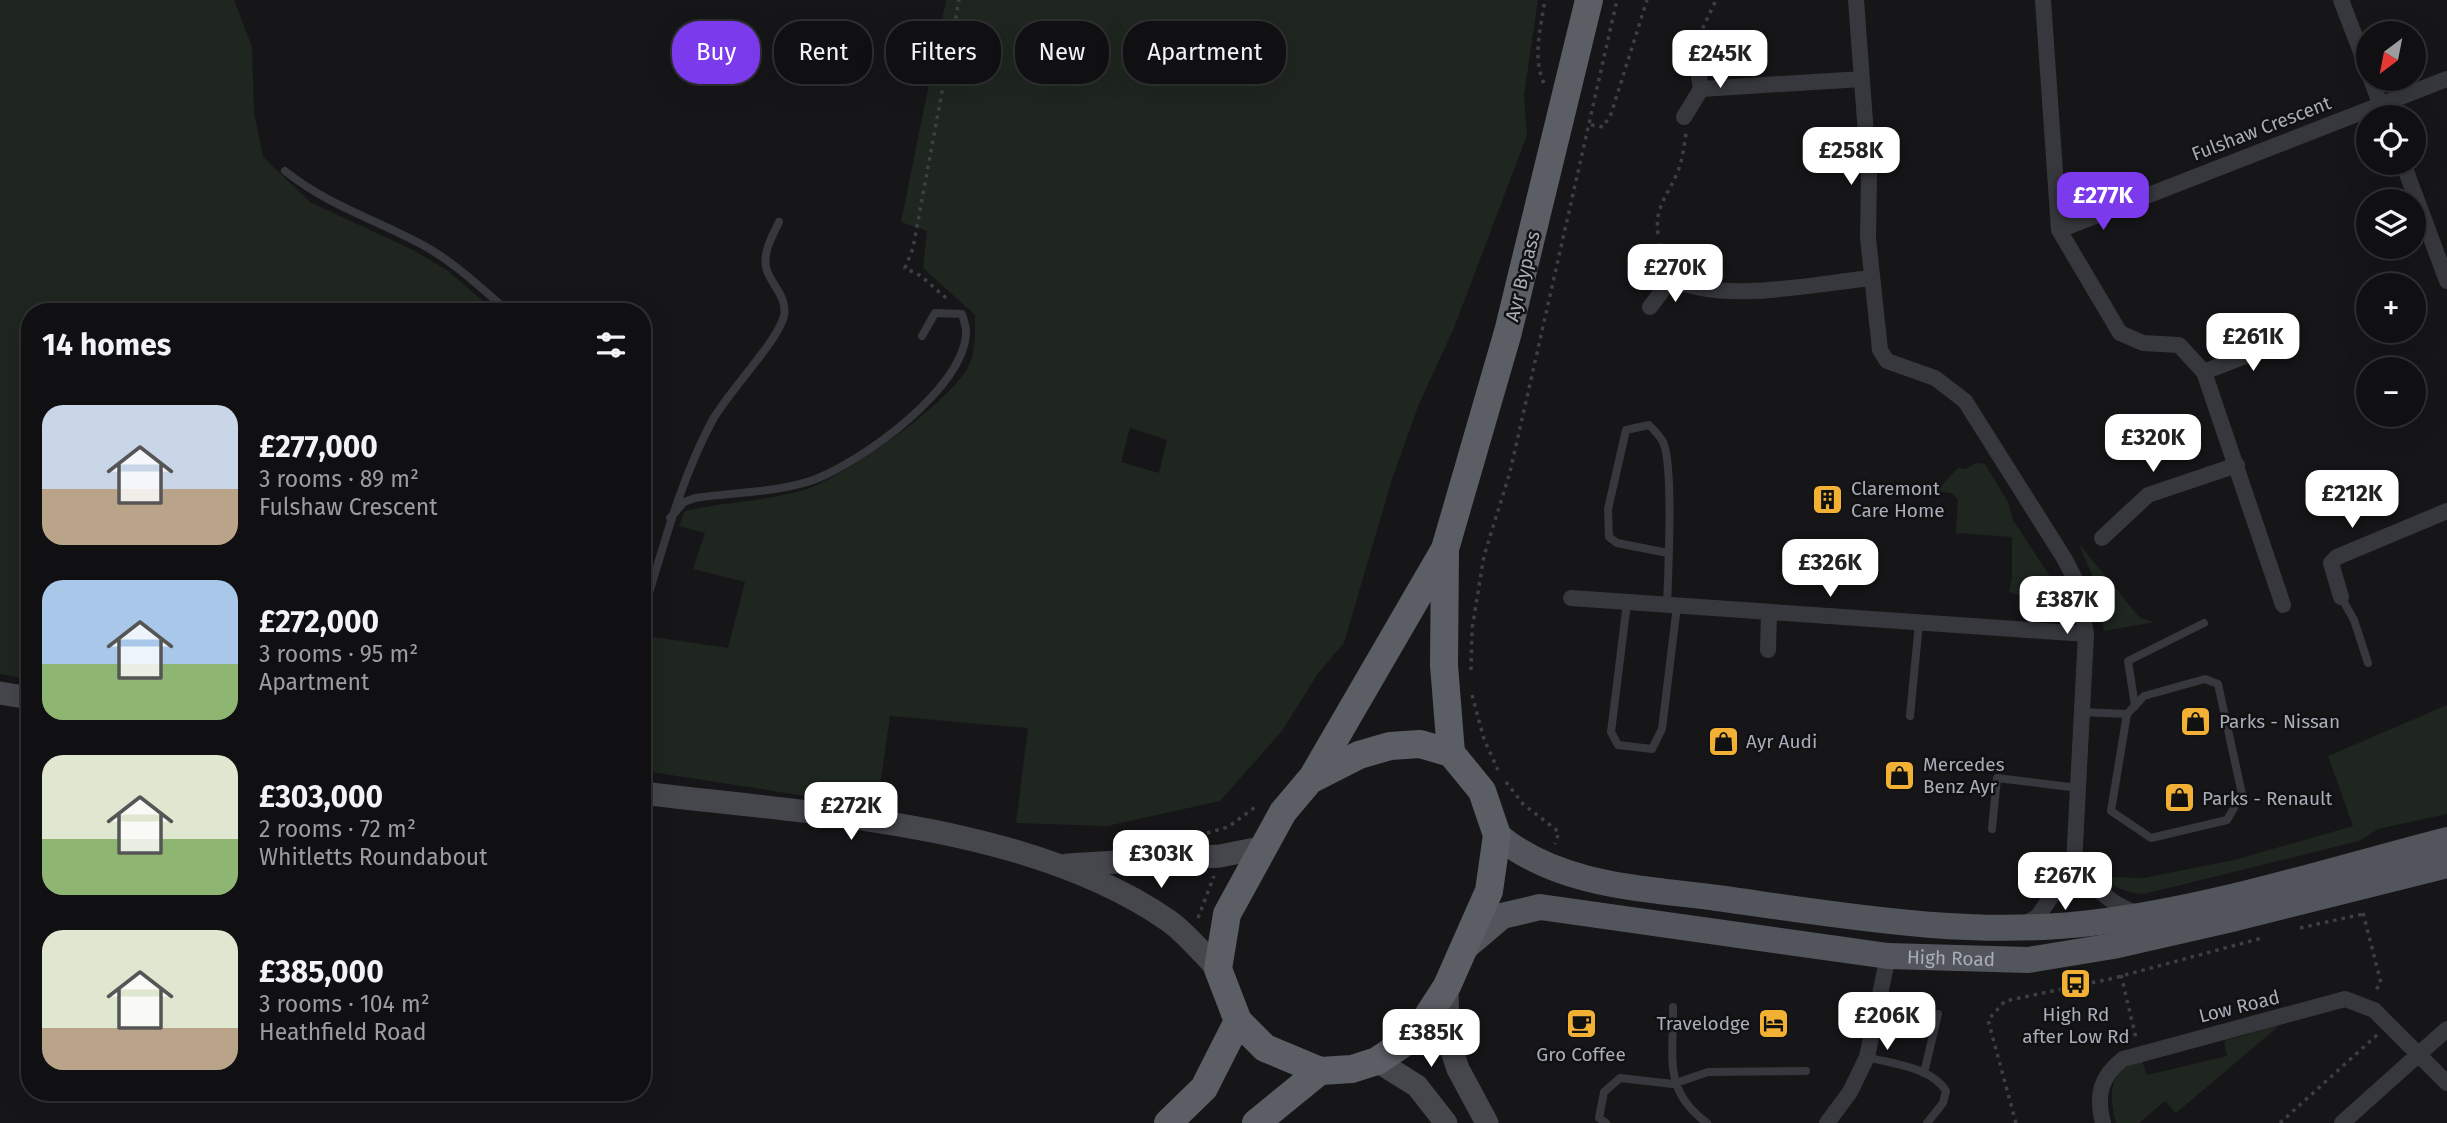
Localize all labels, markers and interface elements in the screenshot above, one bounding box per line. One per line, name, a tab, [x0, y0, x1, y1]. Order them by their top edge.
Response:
chip: Buy	[672, 21, 760, 84]
chip: Rent	[774, 21, 872, 84]
chip: Filters	[886, 21, 1001, 84]
chip: New	[1015, 21, 1109, 84]
chip: Apartment	[1123, 21, 1286, 84]
north arrow	[2356, 21, 2426, 91]
map controls	[2356, 21, 2426, 427]
pin: £245K	[1671, 31, 1769, 90]
text: £245K	[1688, 39, 1752, 67]
street label: Fulshaw Crescent	[2188, 91, 2334, 166]
button: locate	[2356, 105, 2426, 175]
pin: £258K	[1802, 128, 1900, 187]
text: £258K	[1819, 136, 1883, 164]
pin: £277K	[2054, 173, 2152, 232]
text: £277K	[2073, 181, 2133, 209]
button: layers	[2356, 189, 2426, 259]
street label: Ayr Bypass	[1500, 228, 1545, 324]
pin: £270K	[1626, 244, 1724, 304]
text: £270K	[1644, 253, 1706, 281]
button: +	[2356, 273, 2426, 343]
pin: £261K	[2204, 314, 2302, 373]
text: £261K	[2222, 322, 2284, 350]
icon: filters	[592, 326, 630, 364]
text: 14 homes	[42, 327, 171, 363]
button: −	[2356, 357, 2426, 427]
pin: £320K	[2104, 414, 2202, 474]
text: £320K	[2121, 423, 2185, 451]
text: £277,000	[259, 429, 378, 465]
icon: home	[98, 433, 182, 517]
text: 3 rooms · 89 m²	[259, 465, 419, 493]
pin: £212K	[2303, 470, 2401, 530]
place label: Claremont Care Home	[1851, 477, 1945, 522]
text: £212K	[2322, 479, 2382, 507]
building icon: Claremont Care Home	[1811, 482, 1845, 516]
text: Fulshaw Crescent	[259, 493, 438, 521]
pin: £326K	[1781, 540, 1879, 599]
text: £326K	[1798, 548, 1862, 576]
pin: £387K	[2018, 576, 2116, 636]
text: £387K	[2036, 585, 2098, 613]
text: £272,000	[259, 604, 379, 640]
icon: home	[98, 608, 182, 692]
text: 3 rooms · 95 m²	[259, 640, 418, 668]
text: Apartment	[259, 668, 369, 696]
shop icon: Parks - Nissan	[2179, 704, 2213, 738]
place label: Parks - Nissan	[2219, 710, 2340, 733]
shop icon: Ayr Audi	[1706, 724, 1740, 758]
place label: Ayr Audi	[1746, 730, 1817, 753]
place label: Mercedes Benz Ayr	[1923, 753, 2005, 798]
shop icon: Mercedes Benz Ayr	[1883, 758, 1917, 792]
text: £303,000	[259, 779, 383, 815]
shop icon: Parks - Renault	[2162, 781, 2196, 815]
pin: £272K	[802, 782, 900, 842]
icon: home	[98, 783, 182, 867]
place label: Parks - Renault	[2202, 787, 2333, 810]
text: £272K	[820, 791, 882, 819]
text: 2 rooms · 72 m²	[259, 815, 416, 843]
pin: £303K	[1112, 830, 1210, 890]
text: £303K	[1129, 839, 1193, 867]
text: Whitletts Roundabout	[259, 843, 488, 871]
pin: £267K	[2016, 852, 2114, 912]
text: £267K	[2034, 861, 2096, 889]
street label: High Road	[1907, 946, 1995, 971]
text: £385,000	[259, 954, 384, 990]
icon: home	[98, 958, 182, 1042]
bus stop icon: High Rd after Low Rd	[2059, 966, 2093, 1000]
street label: Low Road	[2196, 985, 2282, 1028]
text: 3 rooms · 104 m²	[259, 990, 430, 1018]
pin: £206K	[1838, 992, 1936, 1052]
text: £206K	[1854, 1001, 1920, 1029]
place label: High Rd after Low Rd	[2022, 1003, 2130, 1048]
cafe icon: Gro Coffee	[1564, 1006, 1598, 1040]
hotel icon: Travelodge	[1756, 1006, 1790, 1040]
pin: £385K	[1382, 1010, 1480, 1069]
place label: Travelodge	[1657, 1012, 1750, 1035]
text: Heathfield Road	[259, 1018, 427, 1046]
text: £385K	[1399, 1018, 1463, 1046]
place label: Gro Coffee	[1536, 1043, 1626, 1066]

